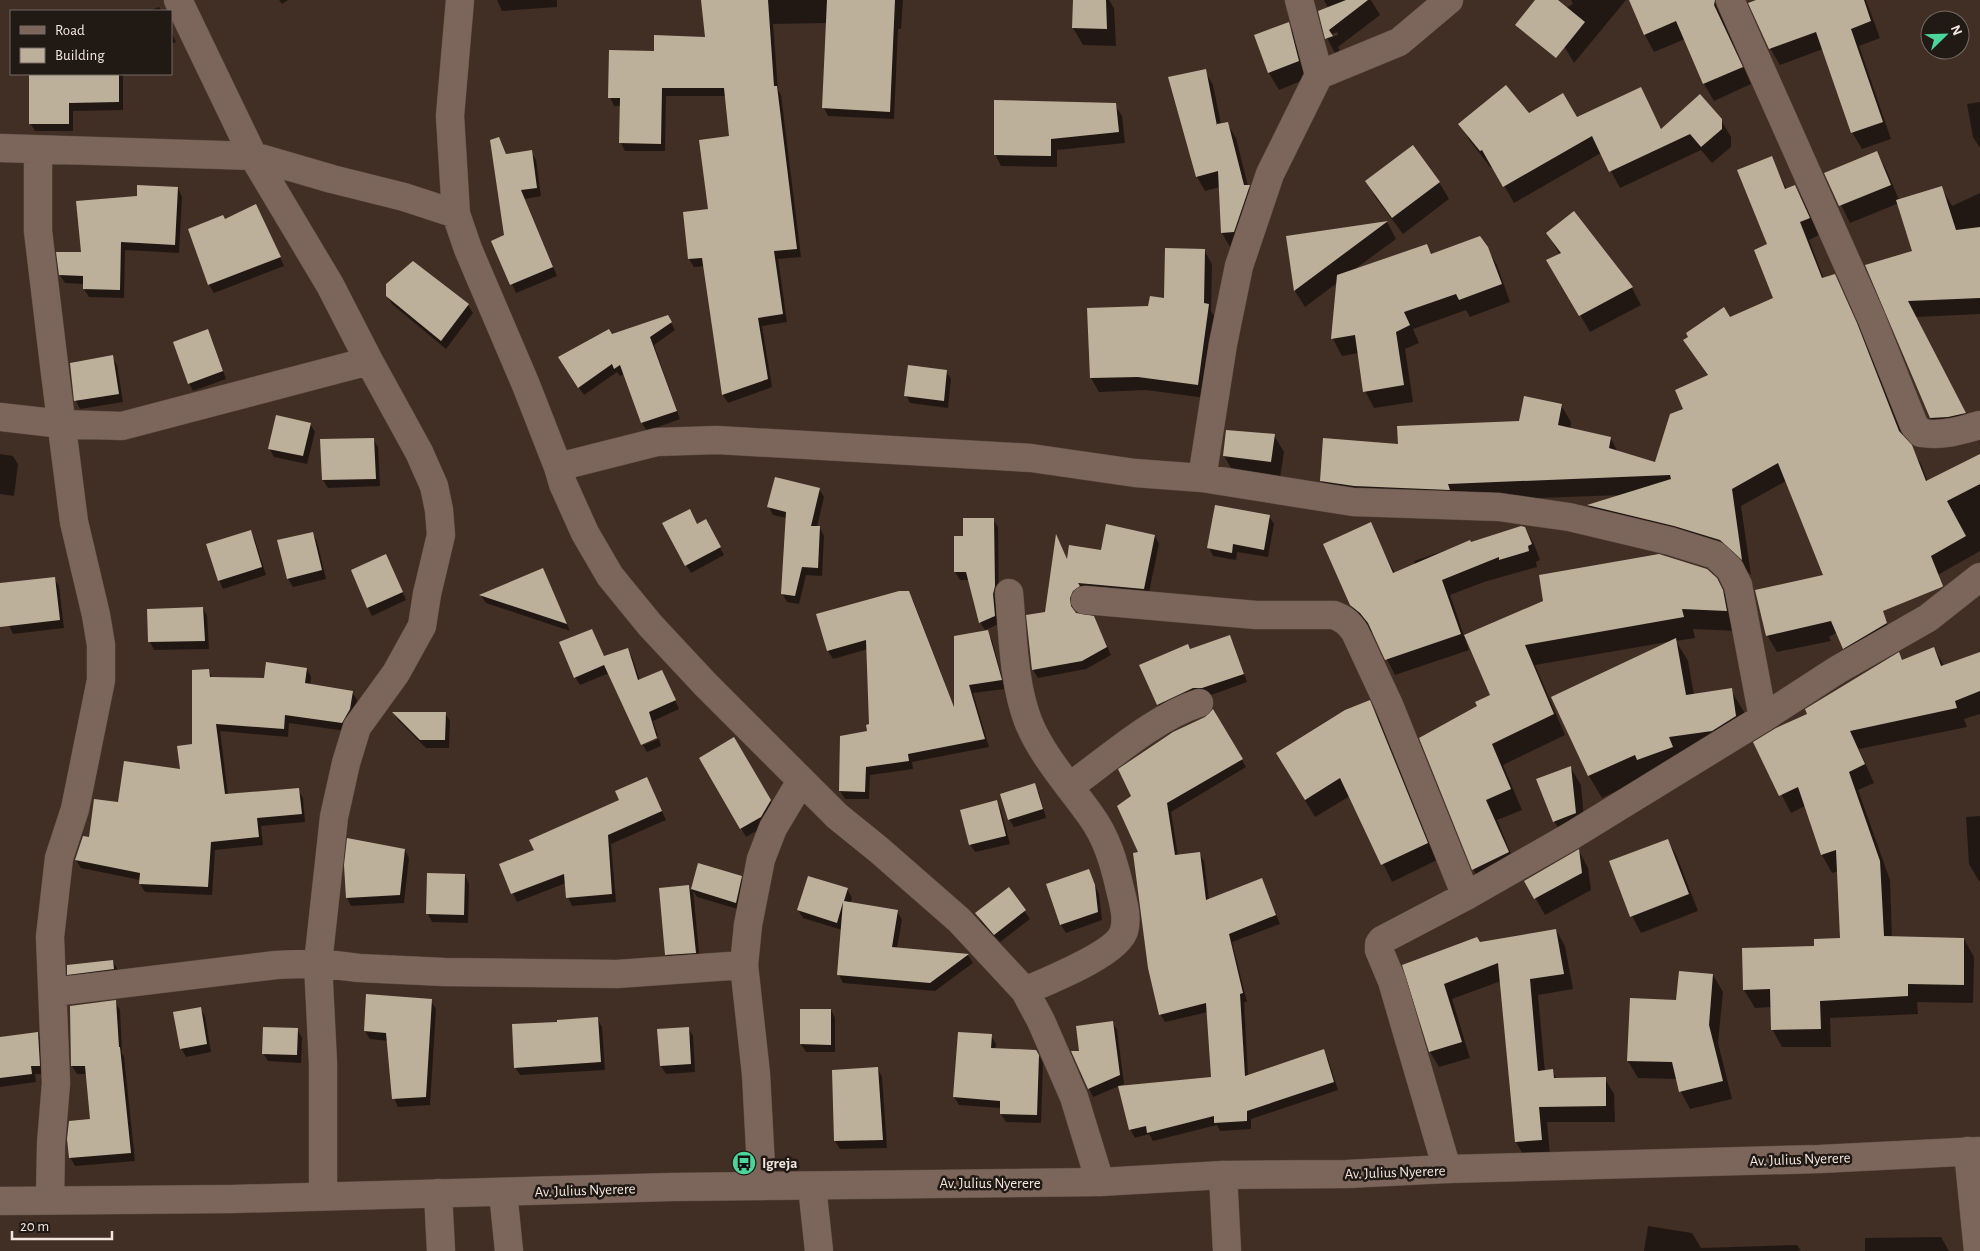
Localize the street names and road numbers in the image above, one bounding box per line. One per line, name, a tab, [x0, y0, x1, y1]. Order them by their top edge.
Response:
street label: Av. Julius Nyerere	[1749, 1150, 1851, 1169]
street label: Av. Julius Nyerere	[1344, 1163, 1446, 1182]
street label: Av. Julius Nyerere	[939, 1176, 1041, 1191]
street label: Av. Julius Nyerere	[534, 1181, 636, 1200]

